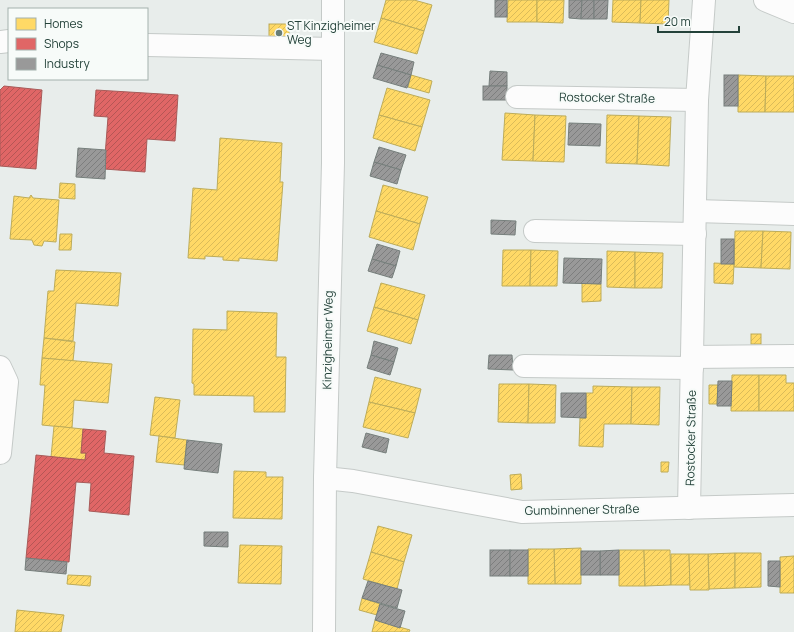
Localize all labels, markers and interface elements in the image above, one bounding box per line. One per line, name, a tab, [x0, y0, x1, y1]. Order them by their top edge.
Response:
legend	[8, 8, 148, 80]
scale bar	[658, 8, 739, 34]
text: 20 m	[664, 13, 691, 30]
text: Homes	[44, 15, 83, 32]
place label: ST Kinzigheimer Weg	[287, 17, 376, 48]
marker: ST Kinzigheimer Weg	[274, 28, 284, 38]
text: Shops	[44, 35, 79, 52]
text: Industry	[44, 55, 90, 72]
street label: Rostocker Straße	[559, 88, 655, 107]
street label: Kinzigheimer Weg	[318, 290, 337, 390]
street label: Rostocker Straße	[681, 390, 700, 486]
street label: Gumbinnener Straße	[525, 500, 639, 519]

